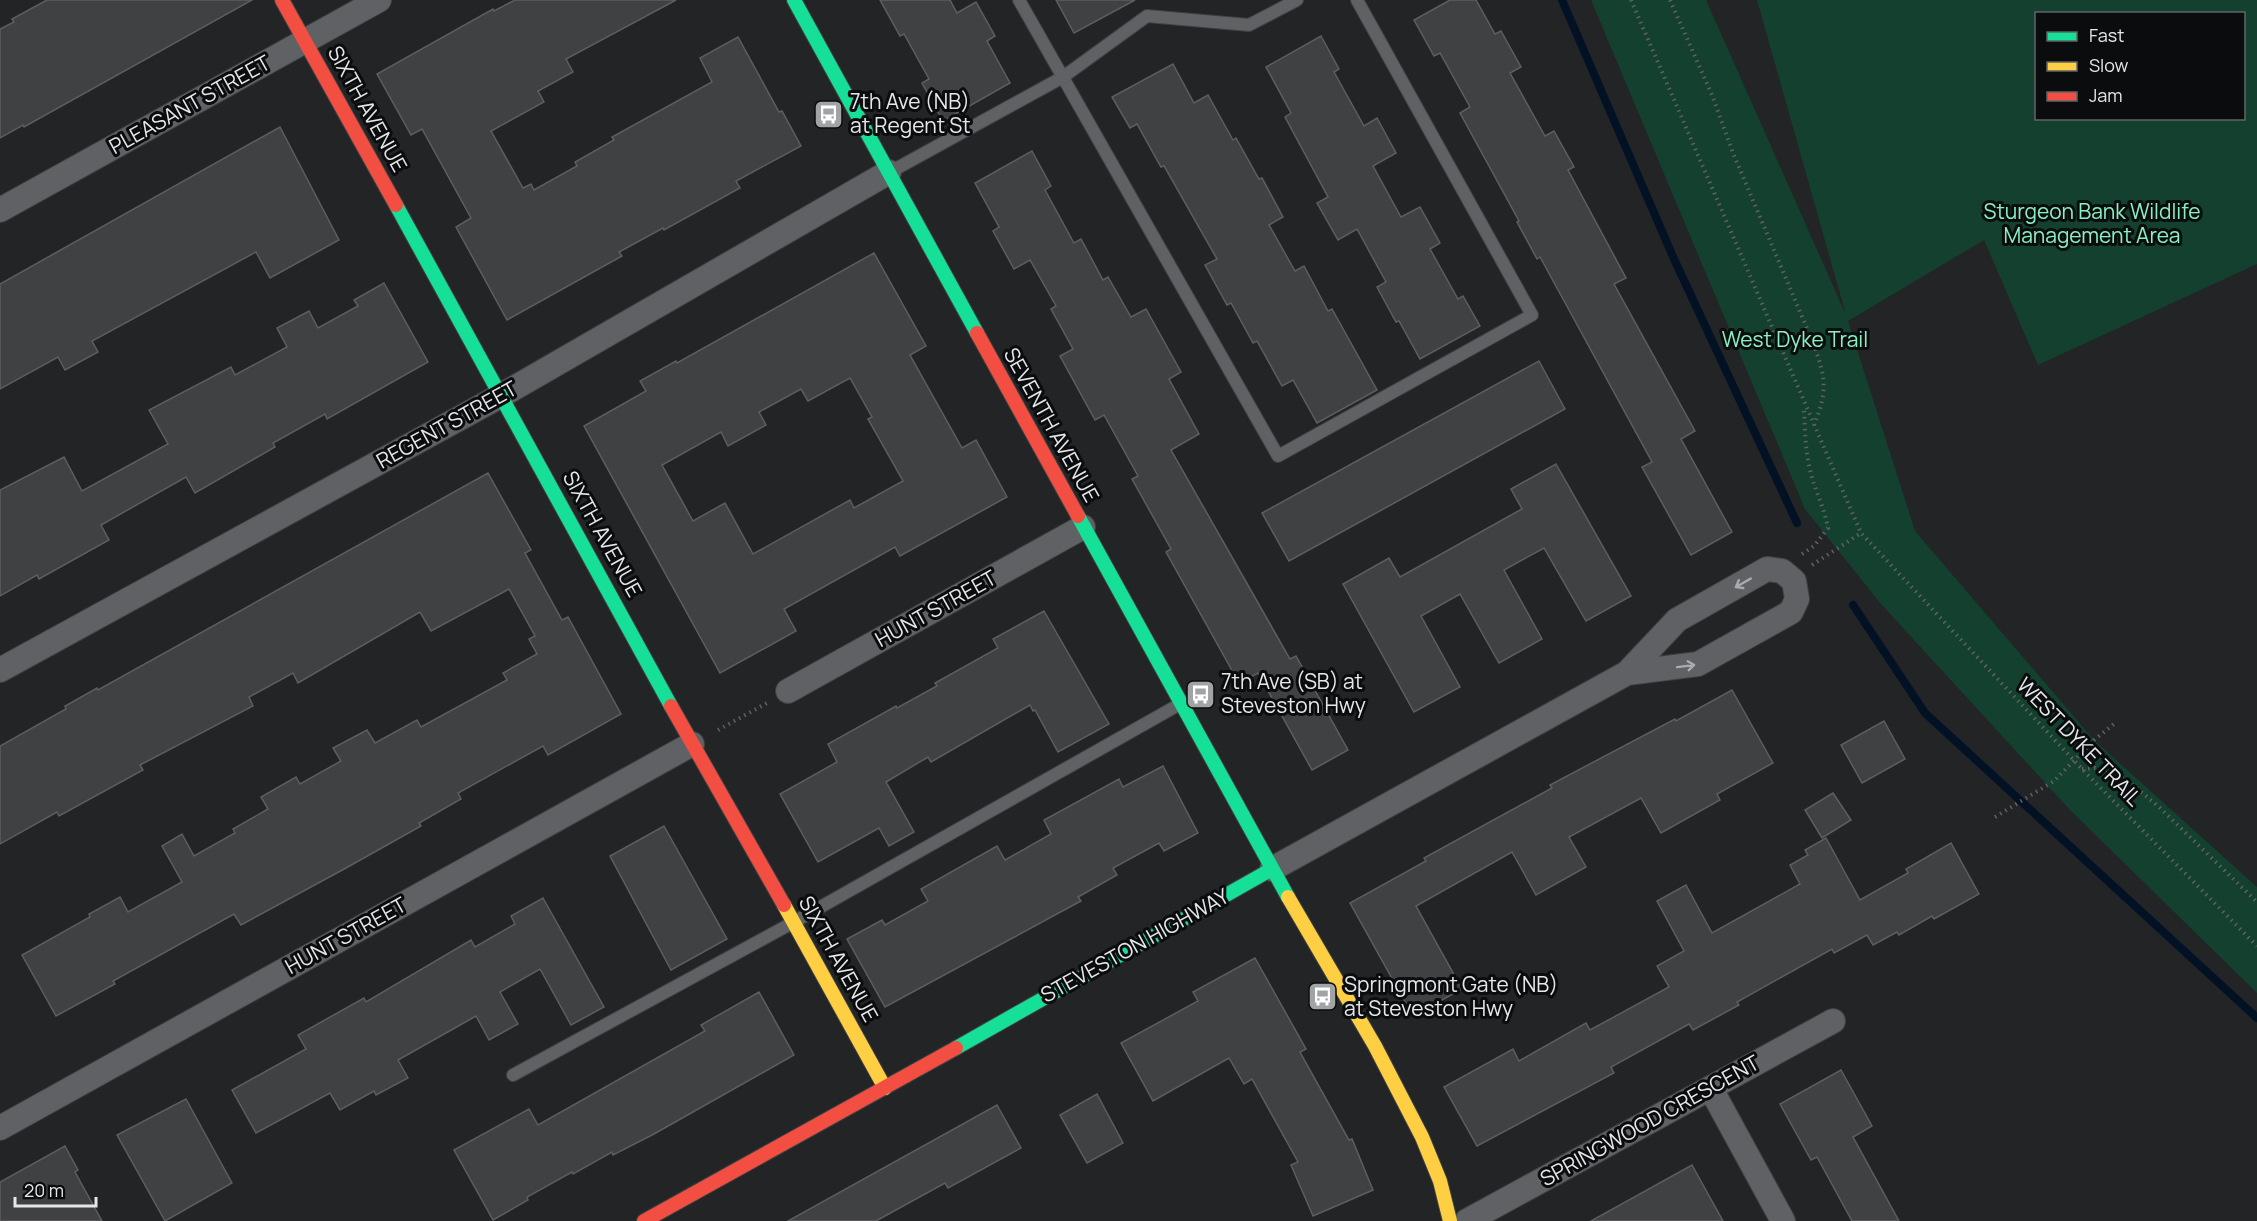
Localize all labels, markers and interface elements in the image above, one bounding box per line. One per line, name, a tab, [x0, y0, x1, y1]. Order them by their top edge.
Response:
legend	[2035, 12, 2245, 120]
text: Fast	[2089, 23, 2124, 47]
street label: SIXTH AVENUE	[322, 40, 414, 177]
street label: PLEASANT STREET	[104, 48, 275, 160]
text: Slow	[2089, 53, 2129, 77]
text: Jam	[2089, 83, 2123, 107]
place label: 7th Ave (NB) at Regent St	[850, 87, 971, 139]
bus stop icon: 7th Ave (NB) at Regent St	[813, 98, 845, 130]
park label: Sturgeon Bank Wildlife Management Area	[1984, 197, 2201, 249]
park label: West Dyke Trail	[1722, 325, 1868, 353]
street label: SEVENTH AVENUE	[998, 342, 1106, 507]
street label: REGENT STREET	[371, 374, 522, 474]
street label: SIXTH AVENUE	[557, 465, 649, 602]
street label: HUNT STREET	[870, 563, 1002, 653]
one-way arrow	[1735, 577, 1752, 589]
one-way arrow	[1675, 660, 1695, 671]
place label: 7th Ave (SB) at Steveston Hwy	[1221, 667, 1366, 719]
street label: WEST DYKE TRAIL	[2011, 671, 2149, 812]
bus stop icon: 7th Ave (SB) at Steveston Hwy	[1184, 678, 1216, 710]
street label: STEVESTON HIGHWAY	[1035, 882, 1234, 1009]
street label: HUNT STREET	[280, 890, 412, 980]
street label: SIXTH AVENUE	[793, 890, 885, 1027]
place label: Springmont Gate (NB) at Steveston Hwy	[1344, 970, 1558, 1022]
bus stop icon: Springmont Gate (NB) at Steveston Hwy	[1307, 981, 1339, 1013]
street label: SPRINGWOOD CRESCENT	[1535, 1048, 1765, 1192]
scale bar	[15, 1170, 96, 1208]
text: 20 m	[24, 1178, 64, 1202]

